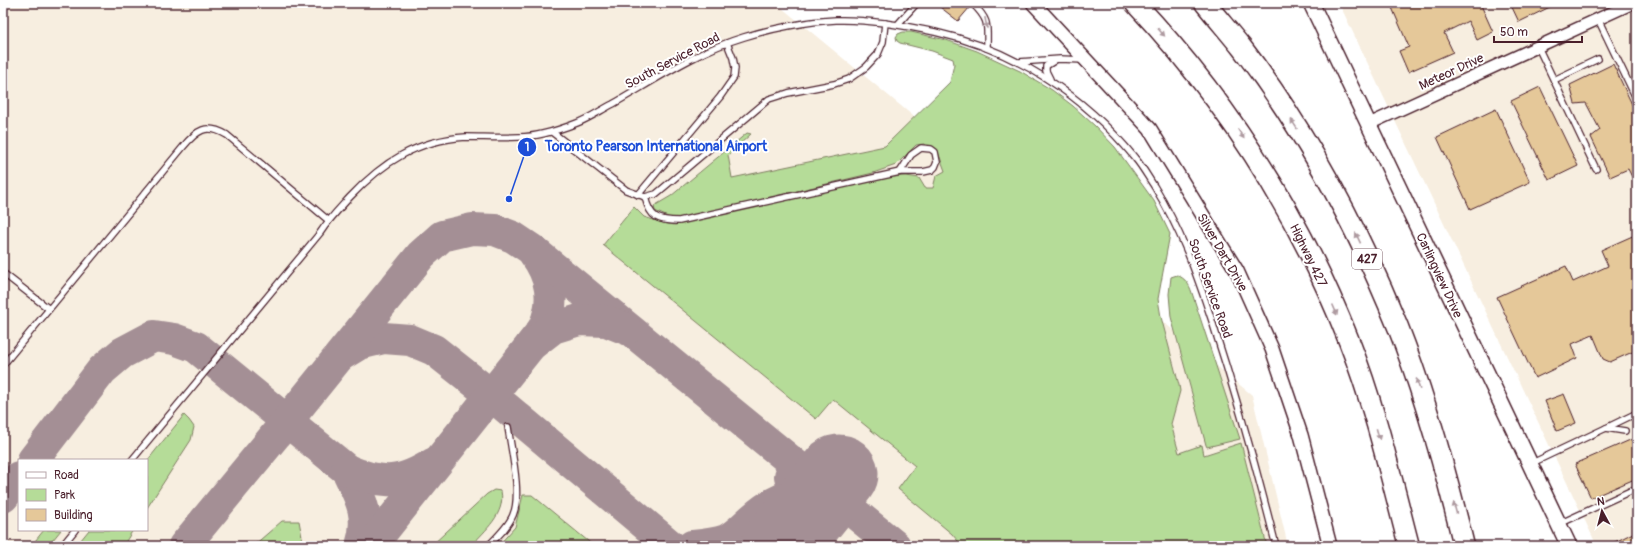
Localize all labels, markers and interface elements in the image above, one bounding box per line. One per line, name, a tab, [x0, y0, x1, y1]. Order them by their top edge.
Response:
one-way arrow	[983, 17, 989, 30]
scale bar	[1494, 18, 1582, 44]
text: 50 m	[1500, 25, 1528, 40]
one-way arrow	[1157, 26, 1166, 37]
street label: South Service Road	[622, 29, 722, 93]
street label: Meteor Drive	[1416, 50, 1487, 94]
one-way arrow	[1290, 119, 1298, 129]
one-way arrow	[1237, 129, 1245, 139]
callout: Toronto Pearson International Airport	[517, 134, 776, 160]
text: Toronto Pearson International Airport	[544, 138, 768, 155]
text: 1	[525, 140, 529, 155]
street label: Silver Dart Drive	[1193, 211, 1251, 295]
street label: Highway 427	[1286, 221, 1330, 290]
street label: Carlingview Drive	[1412, 230, 1466, 321]
one-way arrow	[1355, 232, 1361, 243]
street label: South Service Road	[1185, 236, 1236, 340]
road number: 427	[1352, 249, 1382, 269]
one-way arrow	[1333, 305, 1339, 317]
one-way arrow	[1415, 377, 1421, 389]
one-way arrow	[1375, 428, 1381, 440]
legend	[18, 459, 148, 531]
text: Road	[54, 468, 79, 483]
text: Park	[54, 488, 75, 503]
north arrow	[1582, 491, 1622, 531]
text: N	[1596, 495, 1606, 508]
one-way arrow	[1452, 502, 1458, 514]
text: Building	[54, 508, 93, 523]

